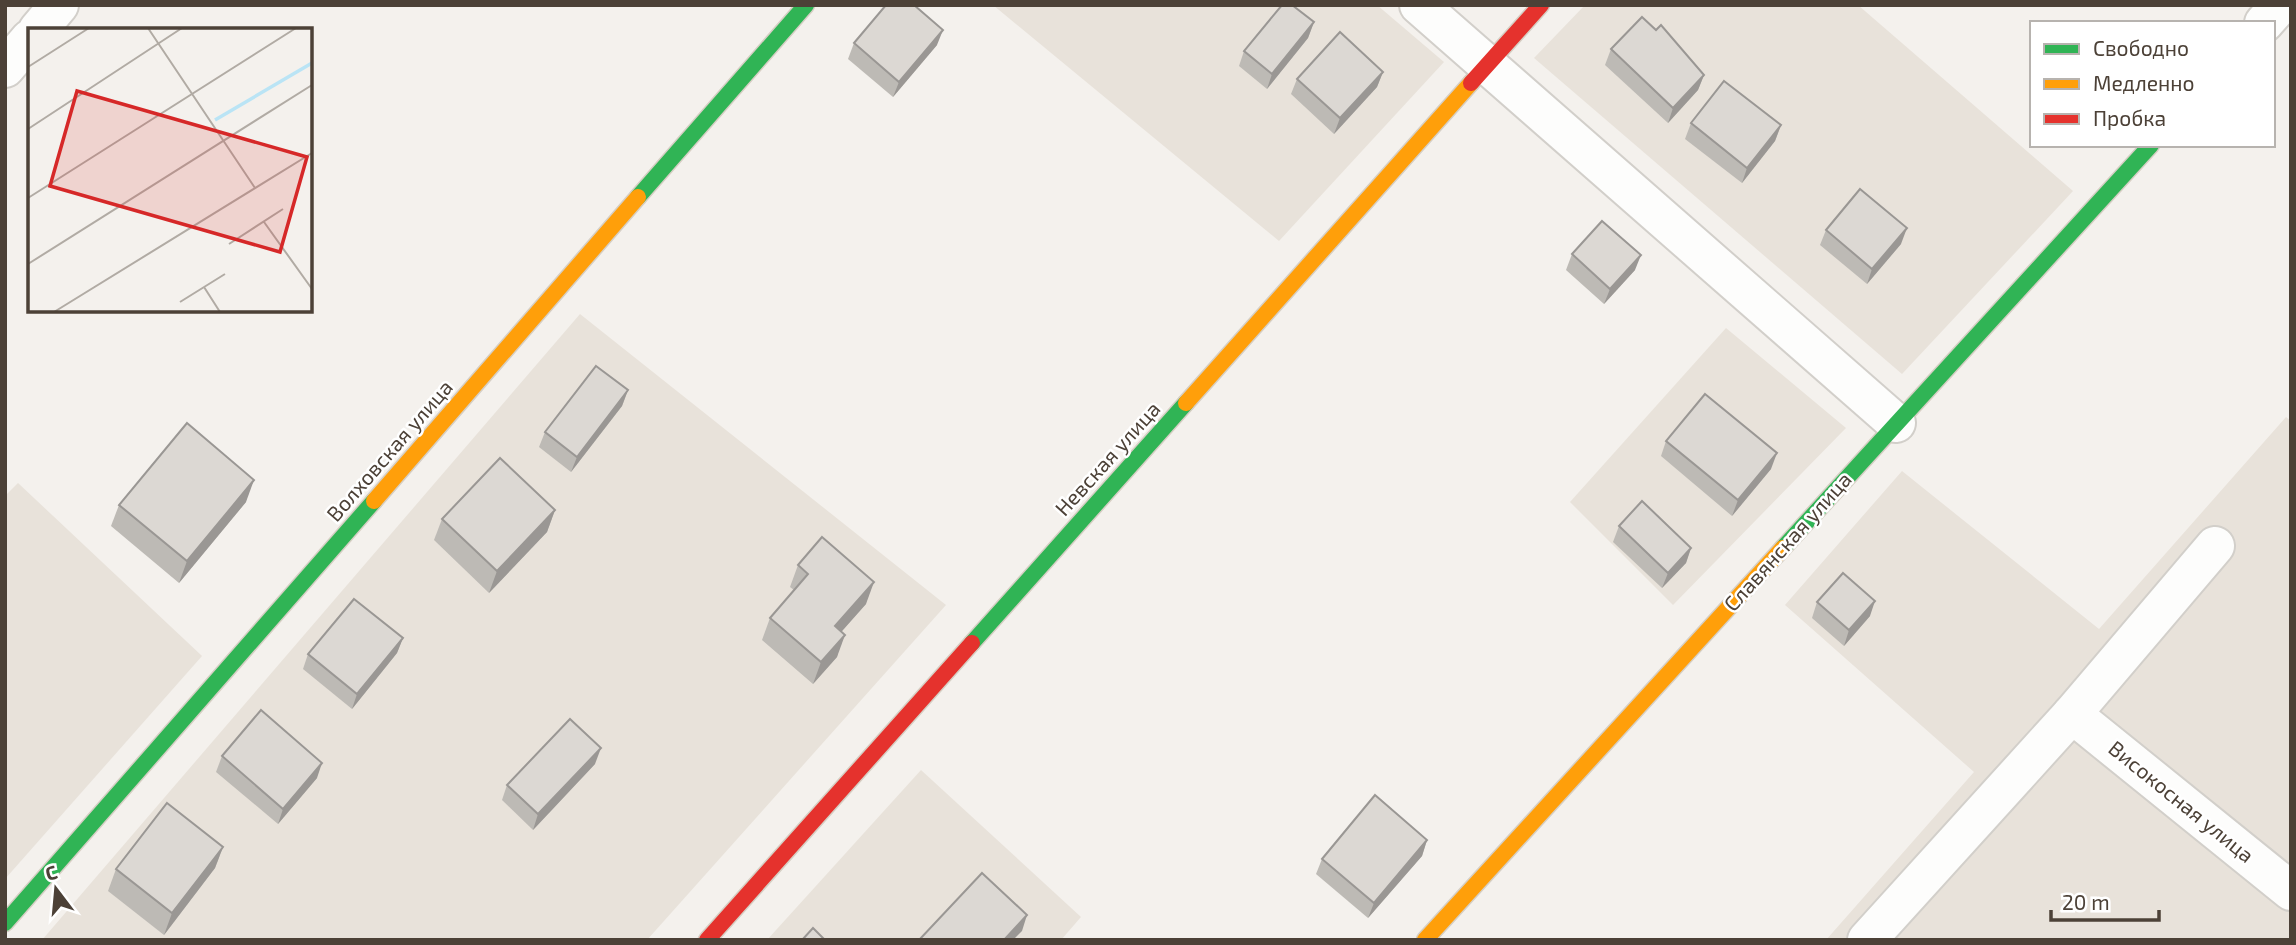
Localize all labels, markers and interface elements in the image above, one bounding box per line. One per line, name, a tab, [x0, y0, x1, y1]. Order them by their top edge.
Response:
legend	[2030, 21, 2275, 147]
inset map	[28, 28, 312, 312]
text: Свободно	[2093, 35, 2189, 60]
text: Медленно	[2093, 70, 2195, 95]
text: Пробка	[2093, 105, 2166, 130]
street label: Волховская улица	[321, 374, 458, 526]
street label: Невская улица	[1049, 396, 1165, 521]
street label: Славянская улица	[1718, 466, 1857, 616]
street label: Високосная улица	[2104, 735, 2260, 868]
north arrow	[21, 854, 91, 924]
text: С	[43, 860, 60, 885]
scale bar	[2051, 878, 2160, 922]
text: 20 m	[2062, 889, 2110, 914]

